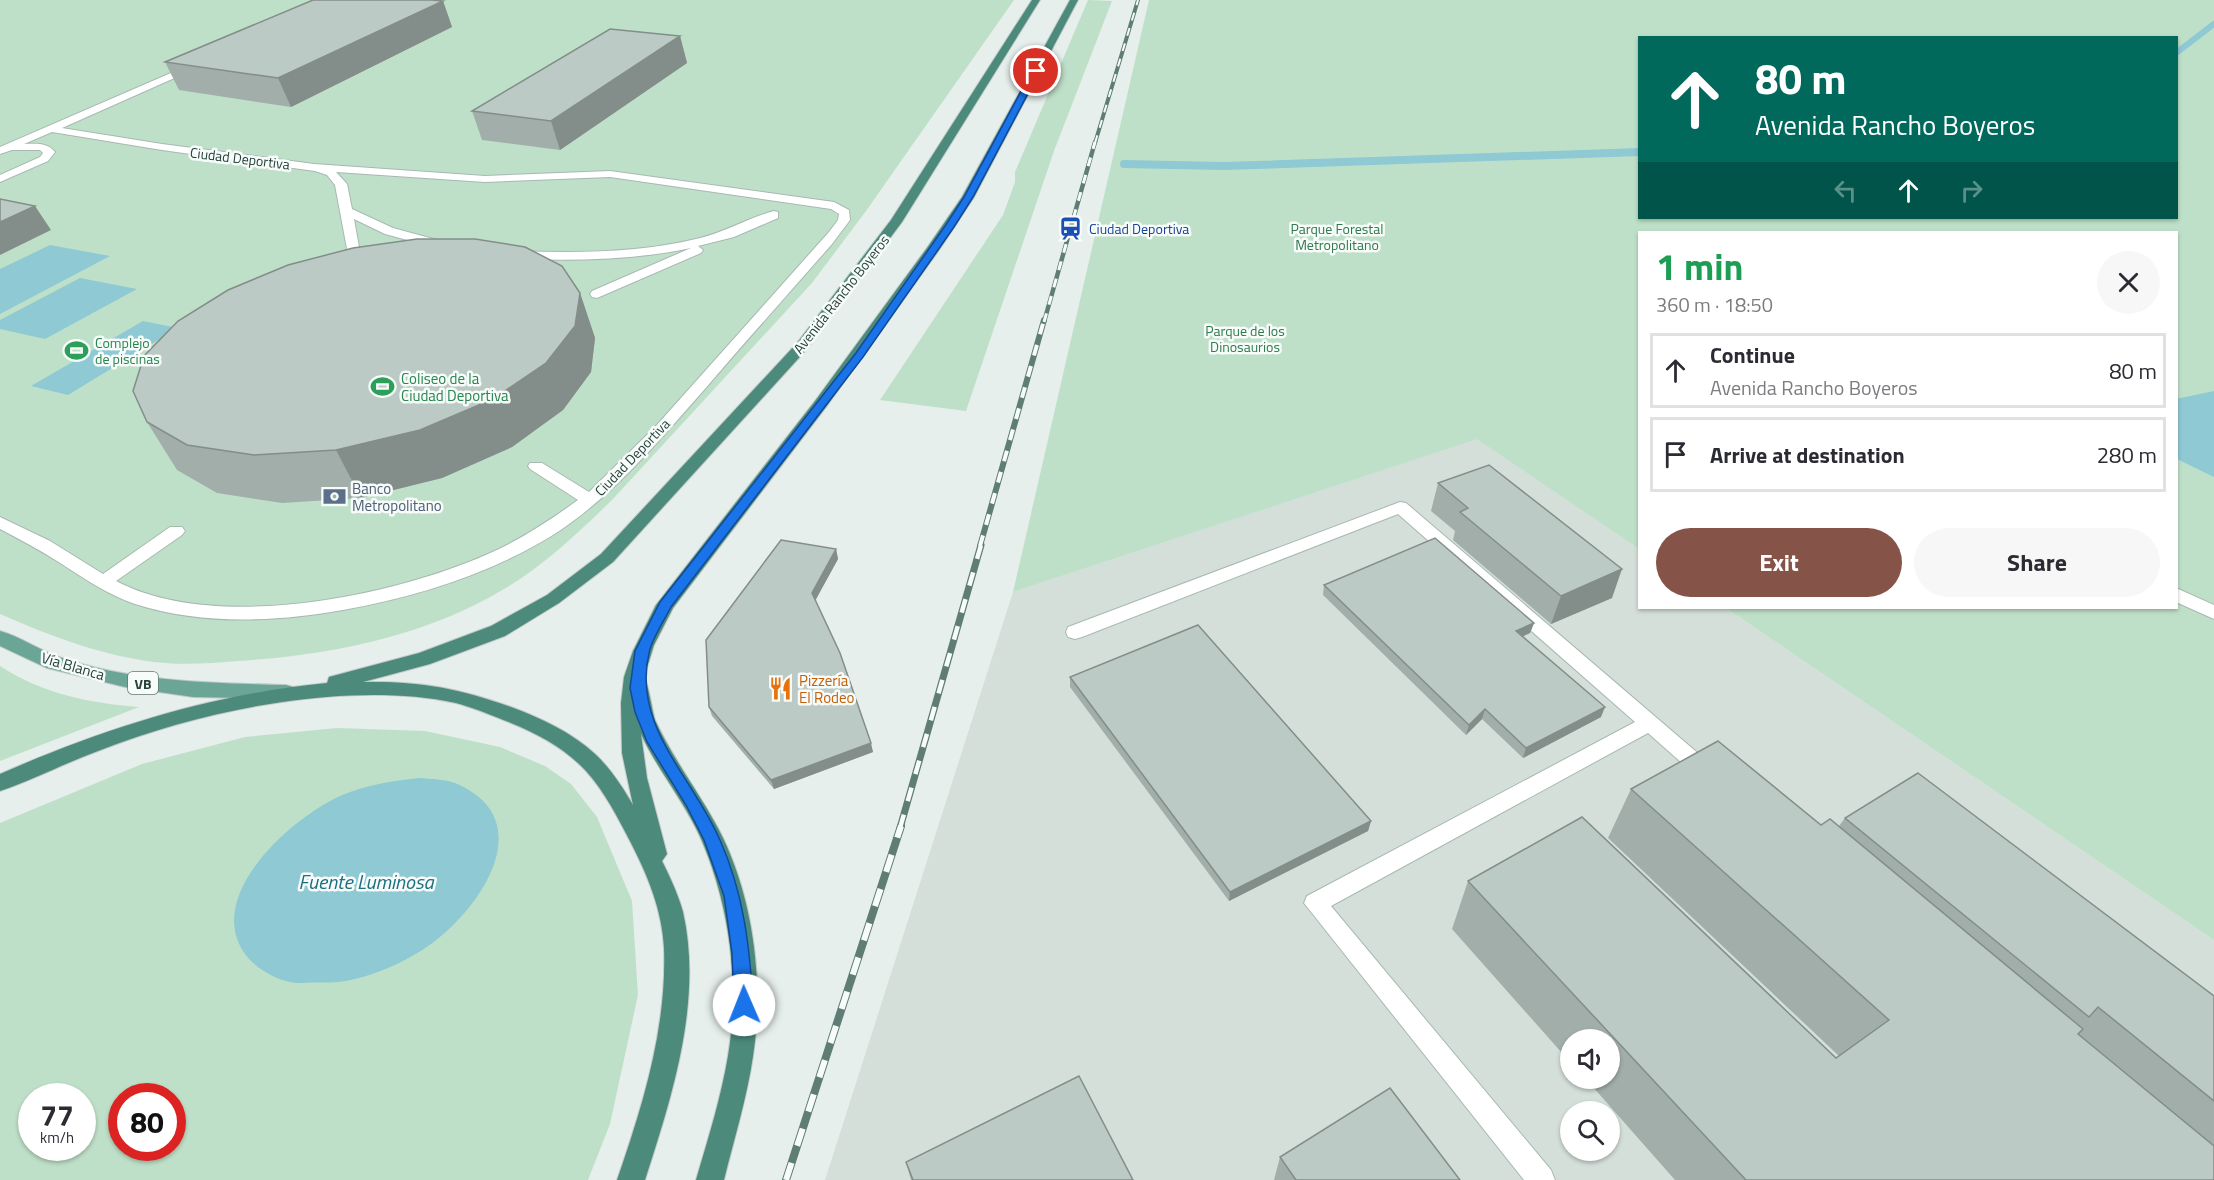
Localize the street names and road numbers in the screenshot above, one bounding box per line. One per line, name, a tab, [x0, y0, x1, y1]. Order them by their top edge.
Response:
street label: Ciudad Deportiva	[189, 141, 291, 175]
street label: Avenida Rancho Boyeros	[788, 230, 894, 358]
street label: Ciudad Deportiva	[590, 414, 674, 500]
street label: Vía Blanca	[39, 646, 108, 686]
road number: VB	[128, 672, 158, 694]

